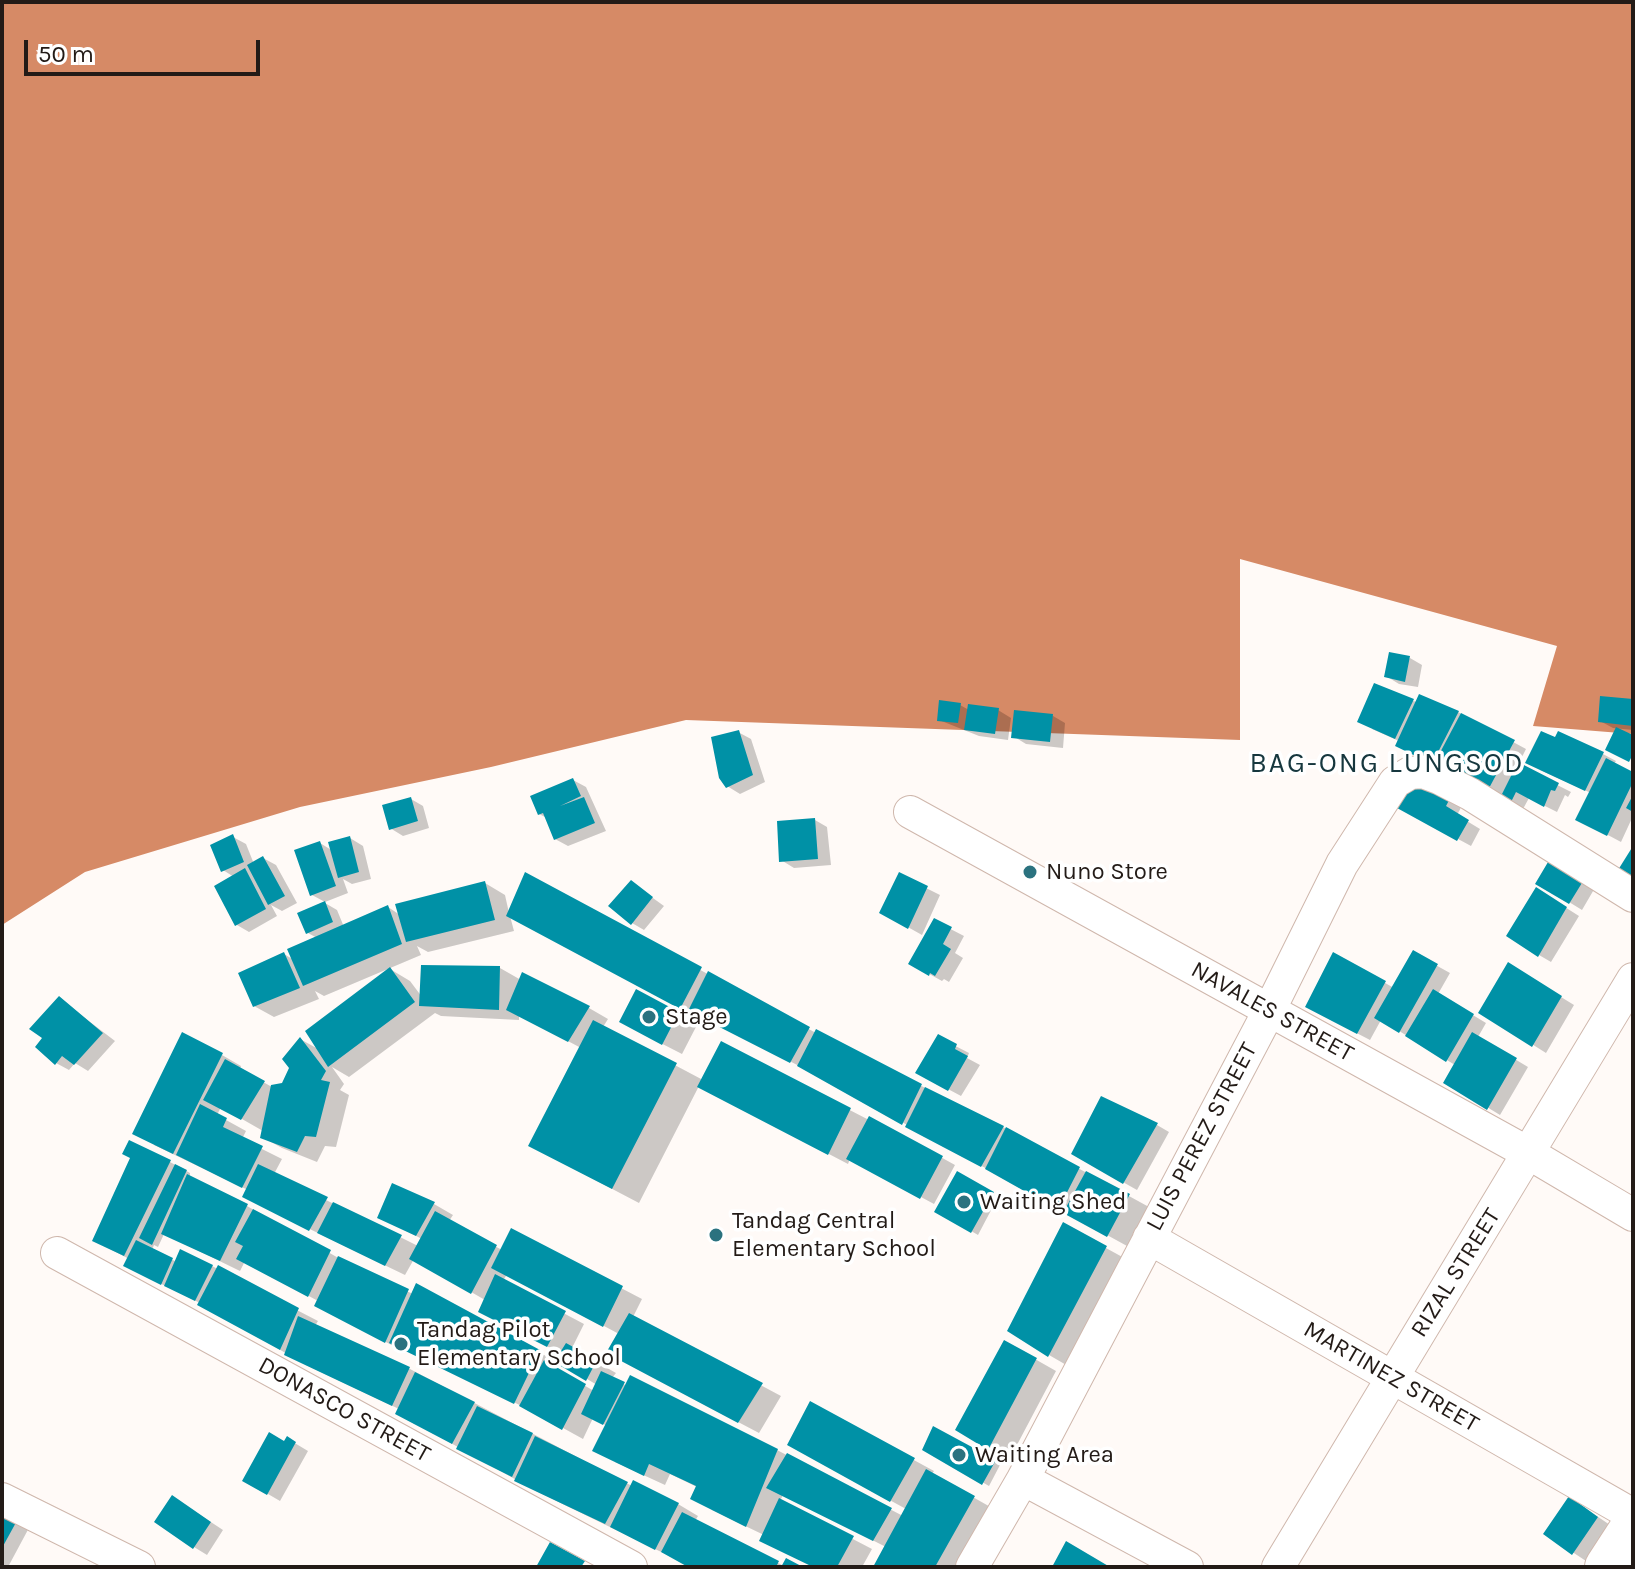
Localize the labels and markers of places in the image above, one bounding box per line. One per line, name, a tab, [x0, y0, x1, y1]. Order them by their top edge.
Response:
place label: Nuno Store	[1046, 858, 1168, 886]
marker: Nuno Store	[1021, 863, 1039, 881]
place label: Stage	[665, 1003, 728, 1031]
marker: Stage	[640, 1008, 658, 1026]
place label: Waiting Shed	[980, 1188, 1126, 1216]
marker: Waiting Shed	[955, 1193, 973, 1211]
place label: Tandag Central Elementary School	[732, 1207, 936, 1263]
marker: Tandag Central Elementary School	[707, 1226, 725, 1244]
place label: Tandag Pilot Elementary School	[417, 1316, 621, 1372]
marker: Tandag Pilot Elementary School	[392, 1335, 410, 1353]
place label: Waiting Area	[975, 1441, 1114, 1469]
marker: Waiting Area	[950, 1446, 968, 1464]

